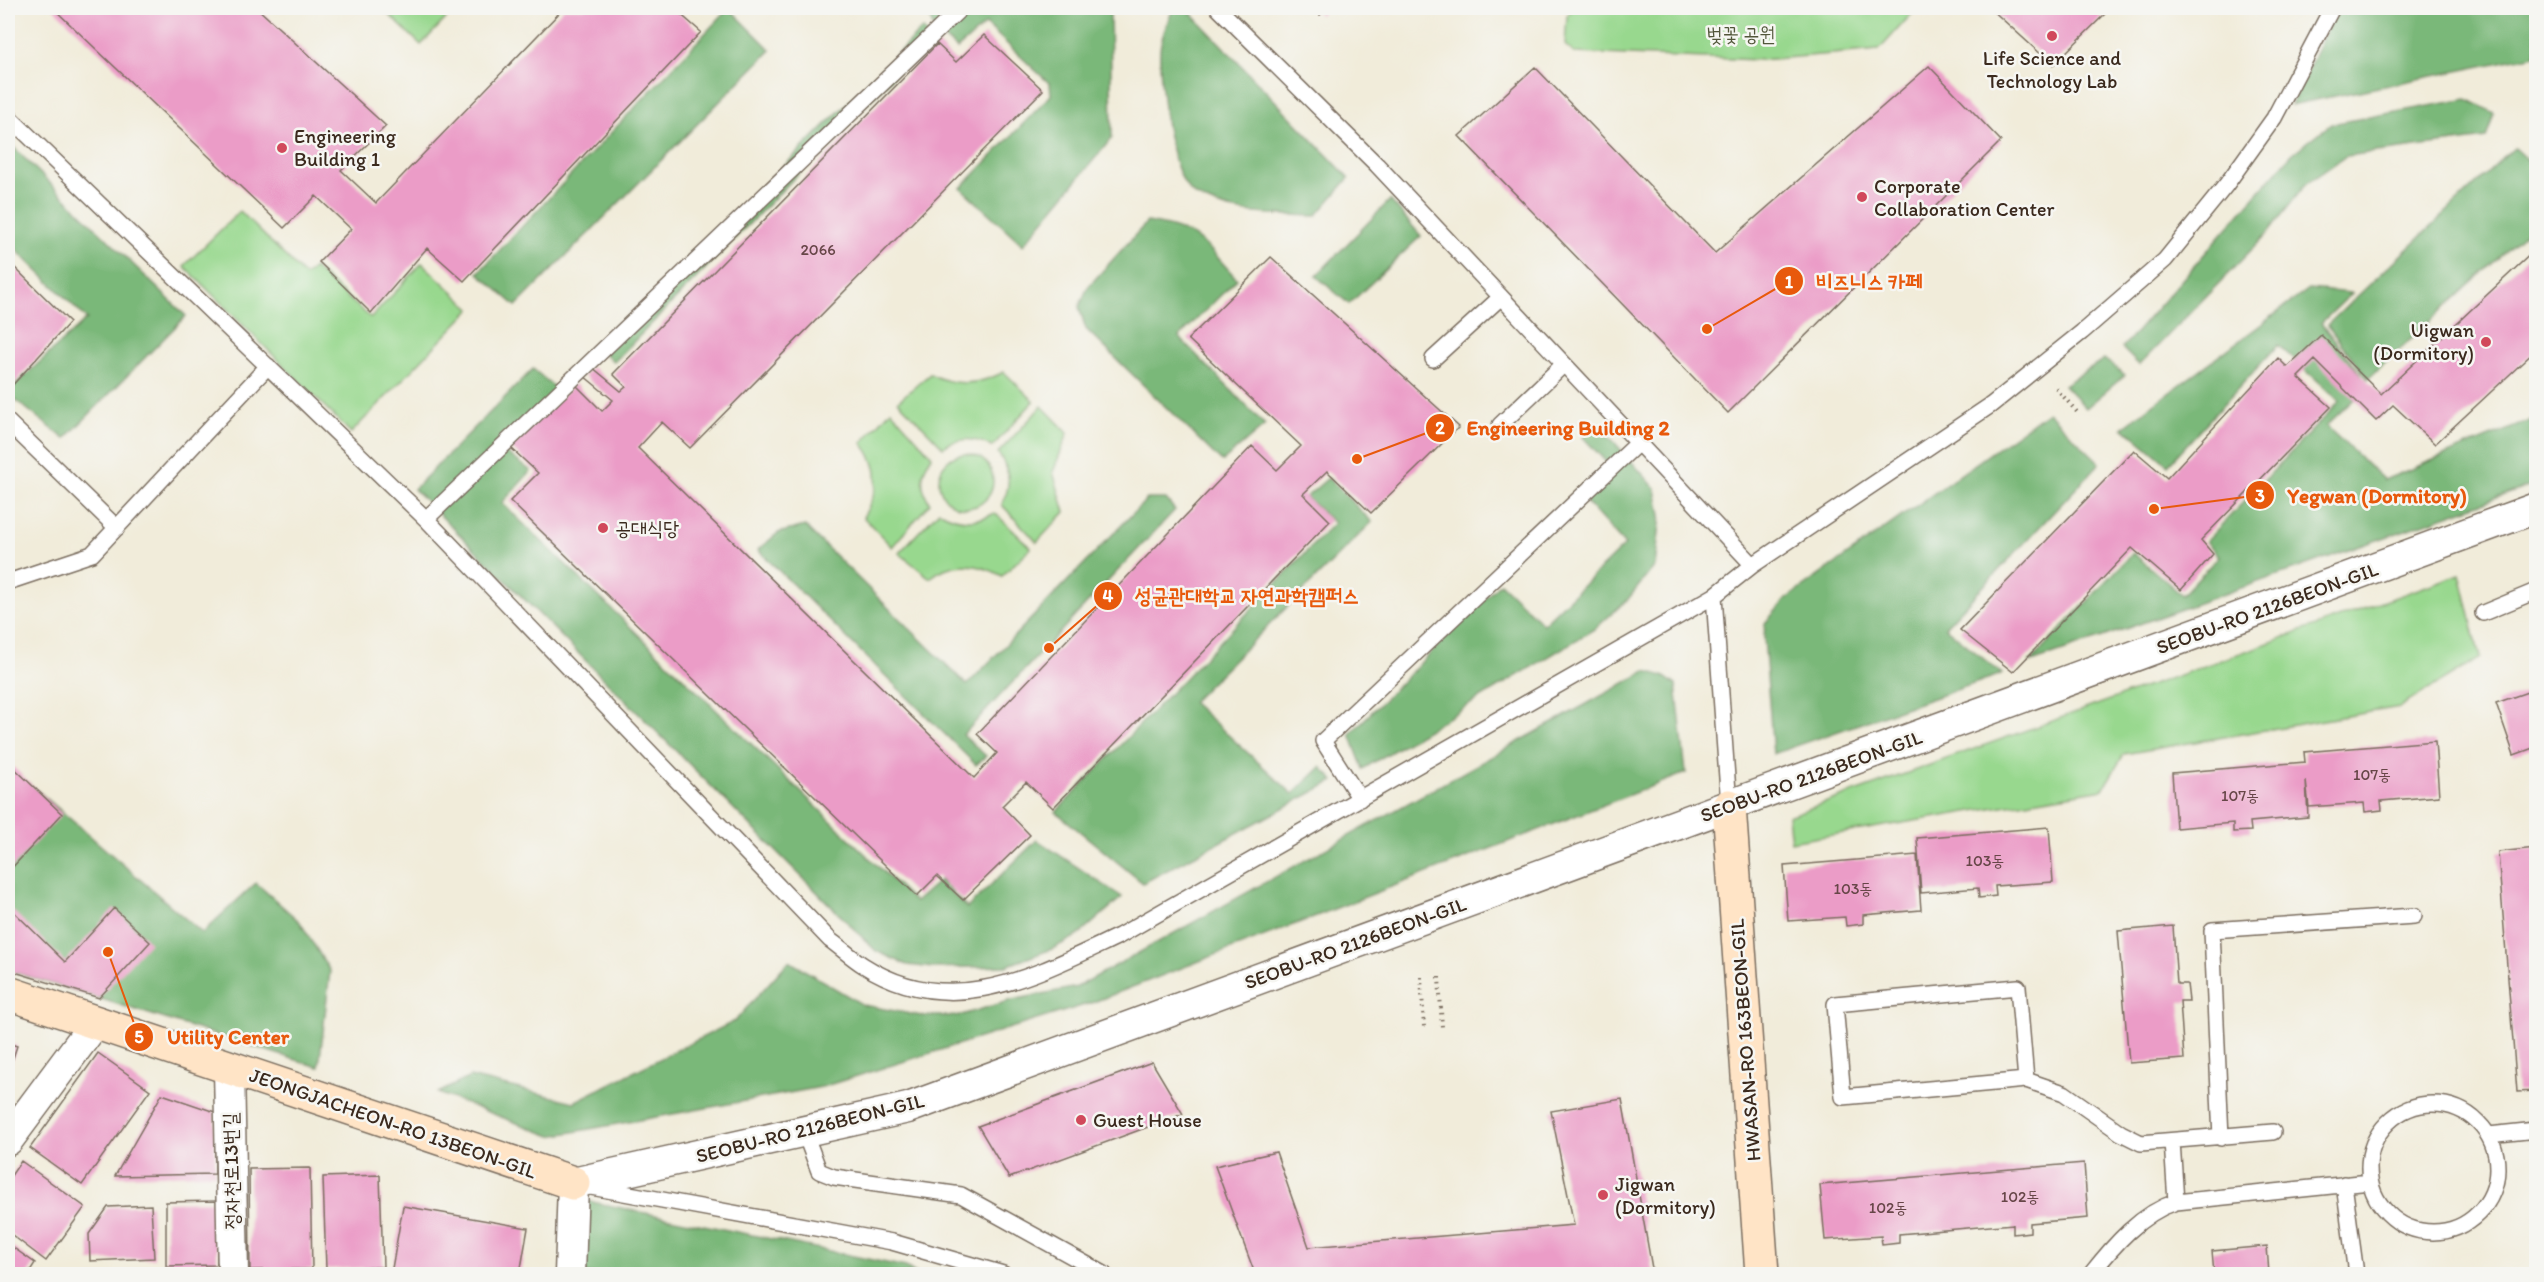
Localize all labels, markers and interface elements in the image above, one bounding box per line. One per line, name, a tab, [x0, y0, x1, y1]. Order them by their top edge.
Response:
park label: 벚꽃 공원	[1707, 22, 1775, 46]
marker: Life Science and Technology Lab	[2045, 29, 2059, 43]
place label: Life Science and Technology Lab	[1983, 46, 2121, 93]
place label: Engineering Building 1	[294, 124, 397, 171]
marker: Engineering Building 1	[275, 141, 289, 155]
place label: Corporate Collaboration Center	[1874, 174, 2055, 221]
marker: Corporate Collaboration Center	[1855, 190, 1869, 204]
house number: 2066	[800, 240, 836, 259]
callout: 비즈니스 카페	[1774, 262, 1934, 301]
text: 비즈니스 카페	[1816, 269, 1922, 294]
text: 1	[1785, 271, 1794, 293]
place label: Uigwan (Dormitory)	[2373, 318, 2474, 365]
marker: Uigwan (Dormitory)	[2479, 335, 2493, 349]
callout: Engineering Building 2	[1425, 408, 1682, 447]
text: Engineering Building 2	[1466, 415, 1670, 441]
text: 2	[1435, 417, 1445, 439]
callout: Yegwan (Dormitory)	[2245, 476, 2478, 515]
text: Yegwan (Dormitory)	[2286, 483, 2467, 509]
text: 3	[2255, 485, 2265, 507]
place label: 공대식당	[615, 516, 679, 540]
marker: 공대식당	[596, 521, 610, 535]
street label: SEOBU-RO 2126BEON-GIL	[2153, 557, 2381, 659]
callout: 성균관대학교 자연과학캠퍼스	[1093, 577, 1371, 616]
text: 성균관대학교 자연과학캠퍼스	[1135, 583, 1359, 608]
text: 4	[1103, 585, 1114, 607]
street label: SEOBU-RO 2126BEON-GIL	[1697, 725, 1925, 827]
house number: 107동	[2353, 765, 2391, 784]
house number: 107동	[2221, 786, 2259, 805]
house number: 103동	[1966, 851, 2004, 870]
house number: 103동	[1834, 879, 1872, 898]
street label: SEOBU-RO 2126BEON-GIL	[1241, 892, 1469, 994]
street label: HWASAN-RO 163BEON-GIL	[1725, 918, 1765, 1162]
callout: Utility Center	[124, 1017, 301, 1056]
text: Utility Center	[167, 1024, 290, 1050]
text: 5	[134, 1026, 144, 1048]
street label: JEONGJACHEON-RO 13BEON-GIL	[246, 1063, 540, 1183]
street label: SEOBU-RO 2126BEON-GIL	[694, 1088, 926, 1168]
place label: Guest House	[1093, 1108, 1202, 1132]
street label: 정자천로13번길	[218, 1112, 244, 1230]
marker: Guest House	[1074, 1113, 1088, 1127]
place label: Jigwan (Dormitory)	[1615, 1172, 1716, 1219]
house number: 102동	[2001, 1187, 2039, 1206]
marker: Jigwan (Dormitory)	[1596, 1188, 1610, 1202]
house number: 102동	[1869, 1198, 1907, 1217]

